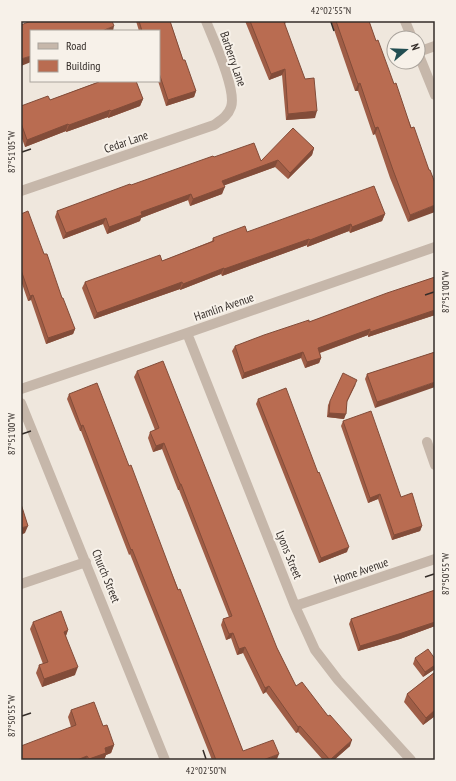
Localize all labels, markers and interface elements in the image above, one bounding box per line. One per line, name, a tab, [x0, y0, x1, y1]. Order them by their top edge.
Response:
text: 42°02'55"N	[311, 4, 351, 17]
street label: Barberry Lane	[217, 29, 250, 88]
legend	[30, 30, 160, 82]
north arrow	[386, 30, 426, 70]
text: Road	[66, 38, 86, 53]
text: N	[408, 42, 423, 52]
text: Building	[66, 58, 101, 73]
street label: Cedar Lane	[102, 127, 150, 156]
text: 87°51'05"W	[5, 131, 18, 173]
text: 87°51'00"W	[439, 271, 452, 313]
street label: Hamlin Avenue	[192, 289, 256, 324]
text: 87°51'00"W	[5, 413, 18, 455]
street label: Lyons Street	[273, 529, 306, 582]
street label: Church Street	[89, 547, 124, 605]
text: 87°50'55"W	[439, 553, 452, 595]
street label: Home Avenue	[331, 554, 390, 587]
text: 87°50'55"W	[5, 695, 18, 737]
text: 42°02'50"N	[186, 764, 226, 777]

